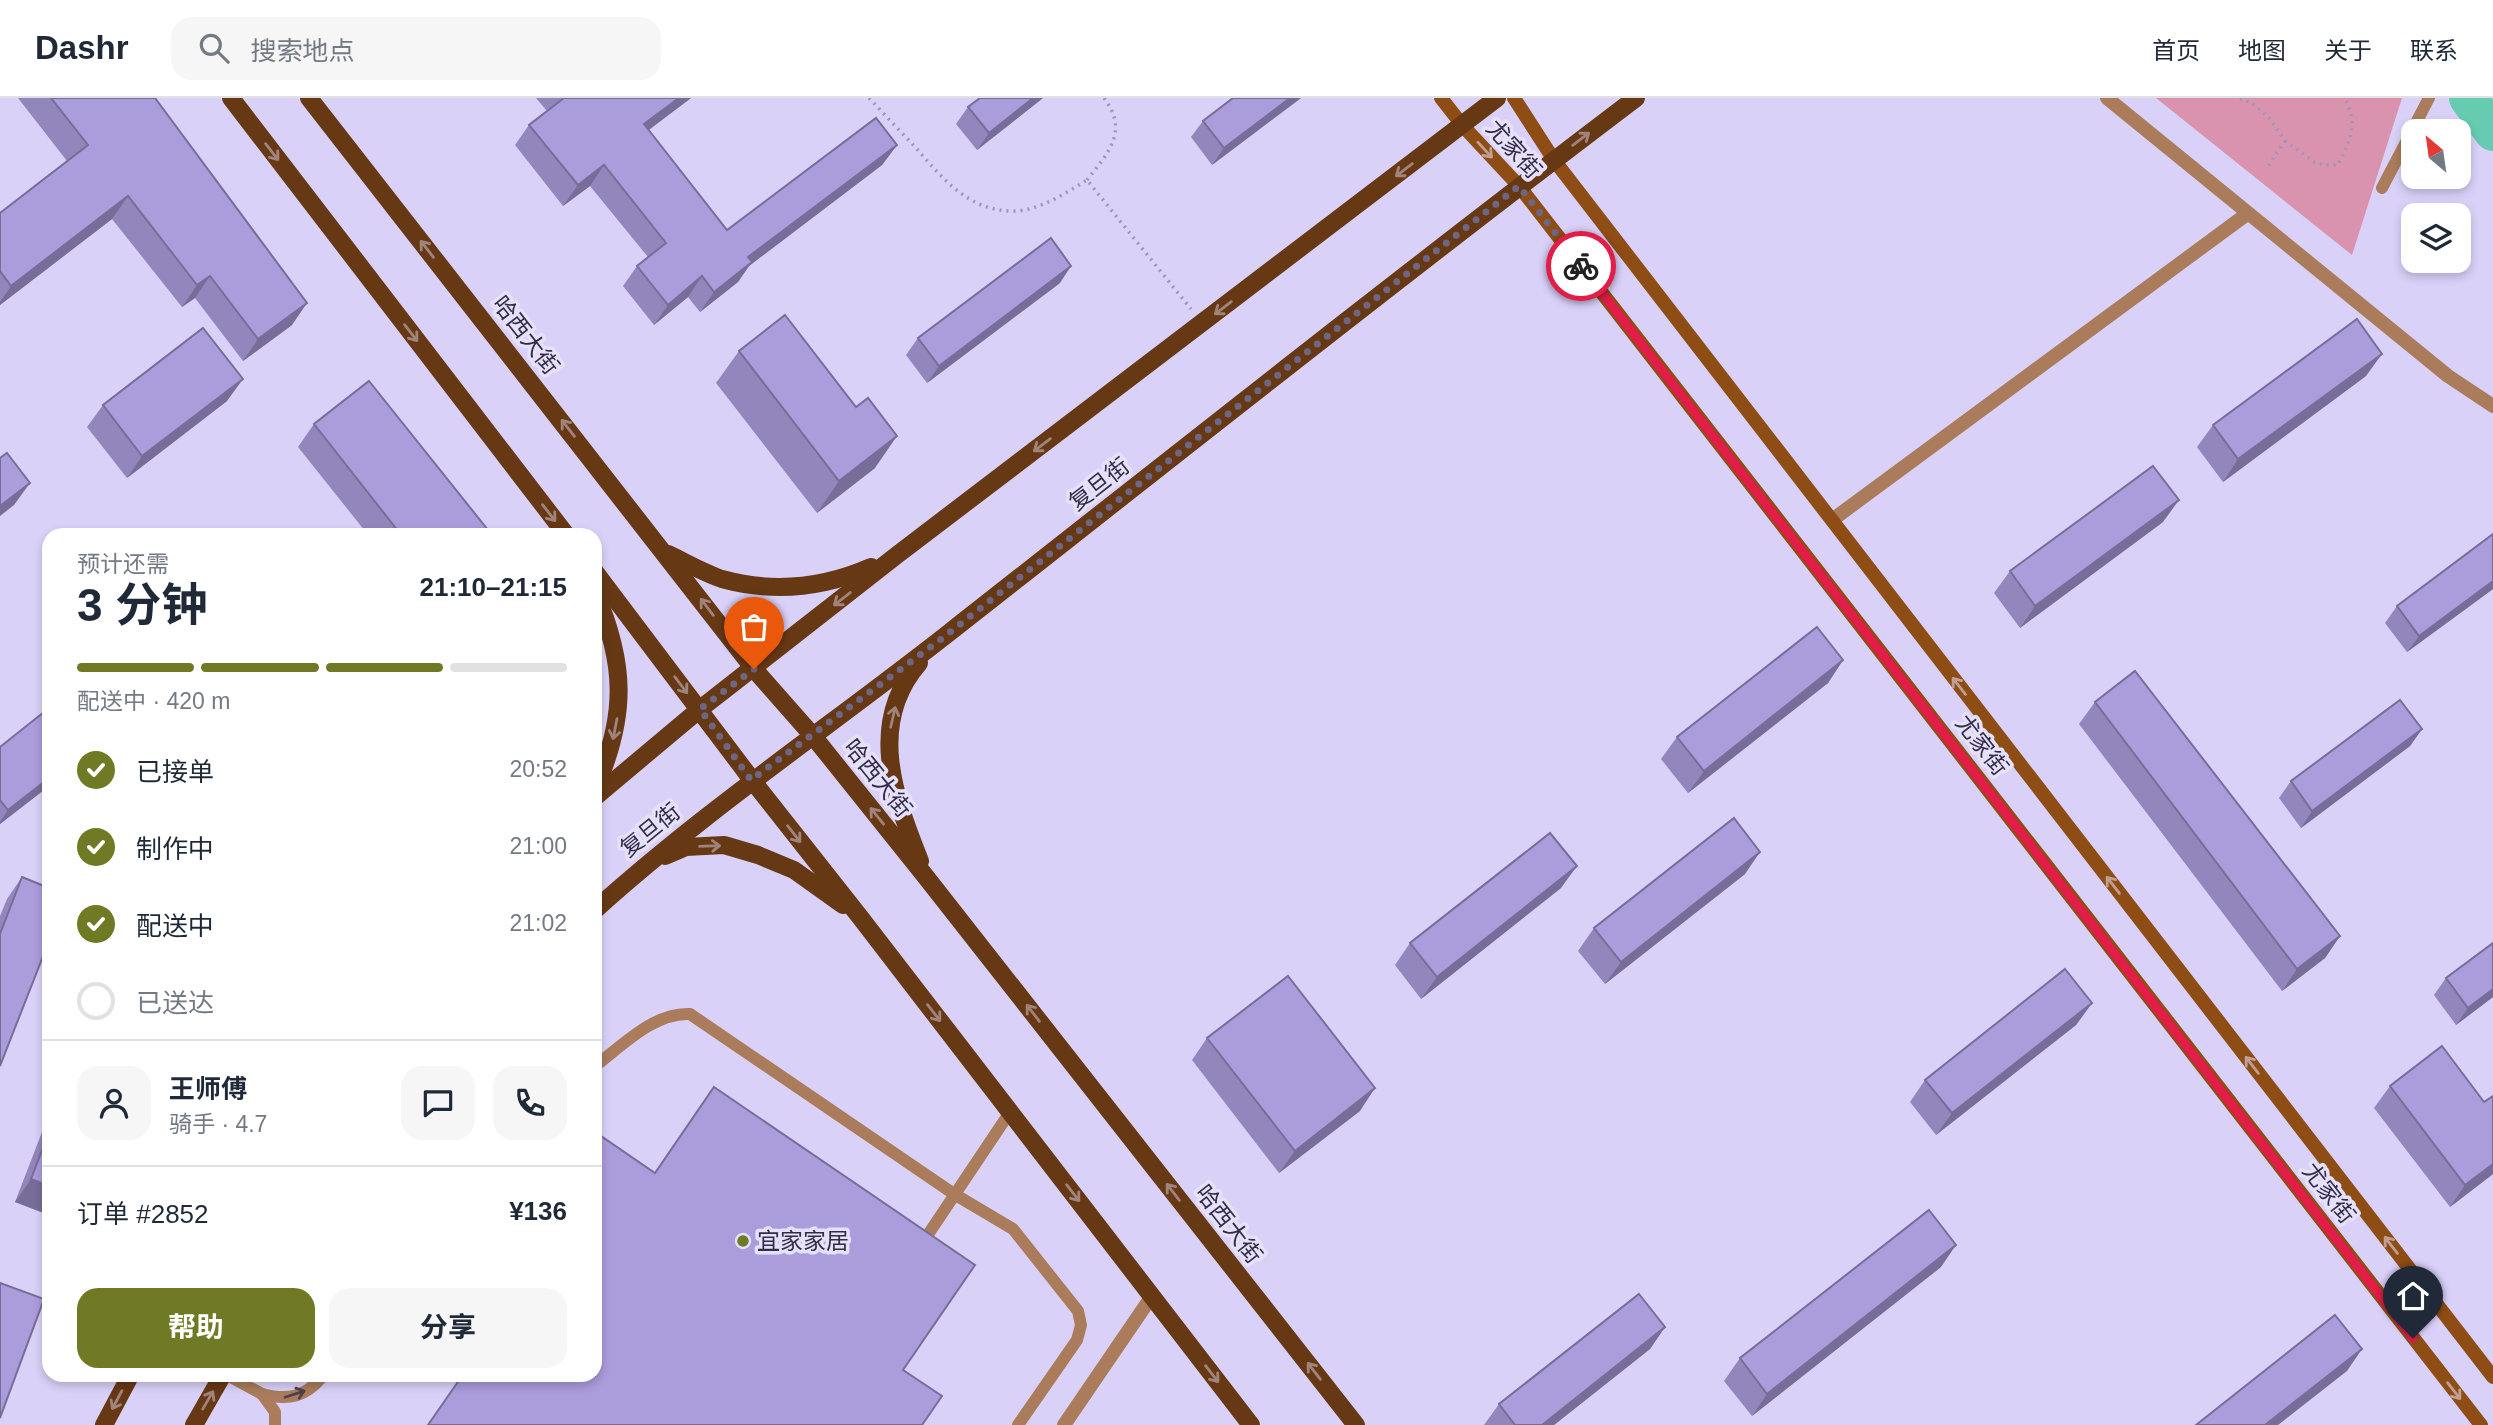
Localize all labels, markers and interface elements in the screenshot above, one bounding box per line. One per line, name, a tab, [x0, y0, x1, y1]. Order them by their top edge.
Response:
search box	[171, 17, 661, 80]
text: Dashr	[35, 29, 129, 66]
icon: search	[195, 29, 233, 67]
text: 搜索地点	[251, 36, 355, 66]
text: 首页	[2152, 37, 2200, 64]
text: 地图	[2238, 37, 2286, 64]
text: 关于	[2324, 37, 2372, 64]
text: 联系	[2410, 37, 2458, 64]
street label: 尤家街	[1481, 115, 1547, 183]
north arrow	[2401, 119, 2471, 189]
map controls	[2401, 119, 2471, 273]
one-way arrow	[1571, 132, 1590, 147]
one-way arrow	[1477, 141, 1494, 158]
one-way arrow	[265, 142, 280, 161]
one-way arrow	[1396, 163, 1414, 178]
button: layers	[2401, 203, 2471, 273]
courier	[1546, 231, 1616, 301]
one-way arrow	[420, 240, 435, 258]
icon: bike	[1562, 247, 1600, 285]
street label: 哈西大街	[487, 291, 565, 379]
one-way arrow	[1214, 300, 1233, 315]
one-way arrow	[403, 323, 418, 341]
one-way arrow	[560, 419, 575, 437]
one-way arrow	[1033, 438, 1052, 453]
street label: 复旦街	[1064, 453, 1134, 515]
one-way arrow	[542, 503, 557, 522]
text: 预计还需	[77, 551, 169, 577]
text: 21:10–21:15	[420, 572, 567, 602]
text: 3 分钟	[77, 579, 207, 631]
one-way arrow	[834, 591, 852, 606]
pin	[724, 597, 784, 669]
one-way arrow	[700, 599, 715, 617]
icon: bag	[735, 608, 773, 646]
one-way arrow	[674, 675, 689, 693]
one-way arrow	[1952, 677, 1967, 695]
text: 配送中 · 420 m	[77, 688, 230, 714]
one-way arrow	[887, 706, 900, 729]
street label: 尤家街	[1951, 710, 2013, 780]
one-way arrow	[607, 717, 621, 740]
street label: 哈西大街	[839, 734, 917, 822]
icon: check	[77, 751, 115, 789]
text: 20:52	[509, 756, 567, 782]
text: 已接单	[136, 757, 214, 787]
street label: 复旦街	[615, 798, 685, 862]
one-way arrow	[869, 807, 884, 825]
one-way arrow	[786, 824, 802, 842]
icon: check	[77, 828, 115, 866]
text: 21:00	[509, 833, 567, 859]
text: 制作中	[136, 834, 214, 864]
one-way arrow	[698, 840, 721, 853]
one-way arrow	[2106, 876, 2121, 895]
icon: check	[77, 905, 115, 943]
text: 21:02	[509, 910, 567, 936]
text: 配送中	[136, 911, 214, 941]
text: 已送达	[136, 988, 214, 1018]
one-way arrow	[927, 1003, 942, 1022]
one-way arrow	[1025, 1005, 1041, 1023]
one-way arrow	[2245, 1056, 2260, 1075]
button: person	[77, 1066, 151, 1140]
button: chat	[401, 1066, 475, 1140]
button: phone	[493, 1066, 567, 1140]
text: 王师傅	[169, 1074, 247, 1104]
text: 骑手 · 4.7	[169, 1111, 267, 1137]
street label: 尤家街	[2298, 1158, 2360, 1228]
street label: 哈西大街	[1190, 1180, 1268, 1268]
one-way arrow	[1065, 1184, 1080, 1202]
one-way arrow	[1166, 1184, 1181, 1202]
text: ¥136	[509, 1196, 567, 1226]
text: 订单 #2852	[77, 1199, 209, 1229]
place label: 宜家家居	[757, 1228, 849, 1254]
marker: 宜家家居	[735, 1233, 751, 1249]
one-way arrow	[2384, 1236, 2399, 1255]
pin	[2383, 1266, 2443, 1338]
icon: home	[2394, 1277, 2432, 1315]
button: 帮助	[77, 1288, 315, 1368]
button: 分享	[329, 1288, 567, 1368]
one-way arrow	[1306, 1363, 1321, 1381]
one-way arrow	[1204, 1364, 1219, 1382]
one-way arrow	[2447, 1381, 2462, 1400]
one-way arrow	[283, 1387, 305, 1399]
one-way arrow	[110, 1389, 123, 1410]
one-way arrow	[201, 1391, 215, 1411]

